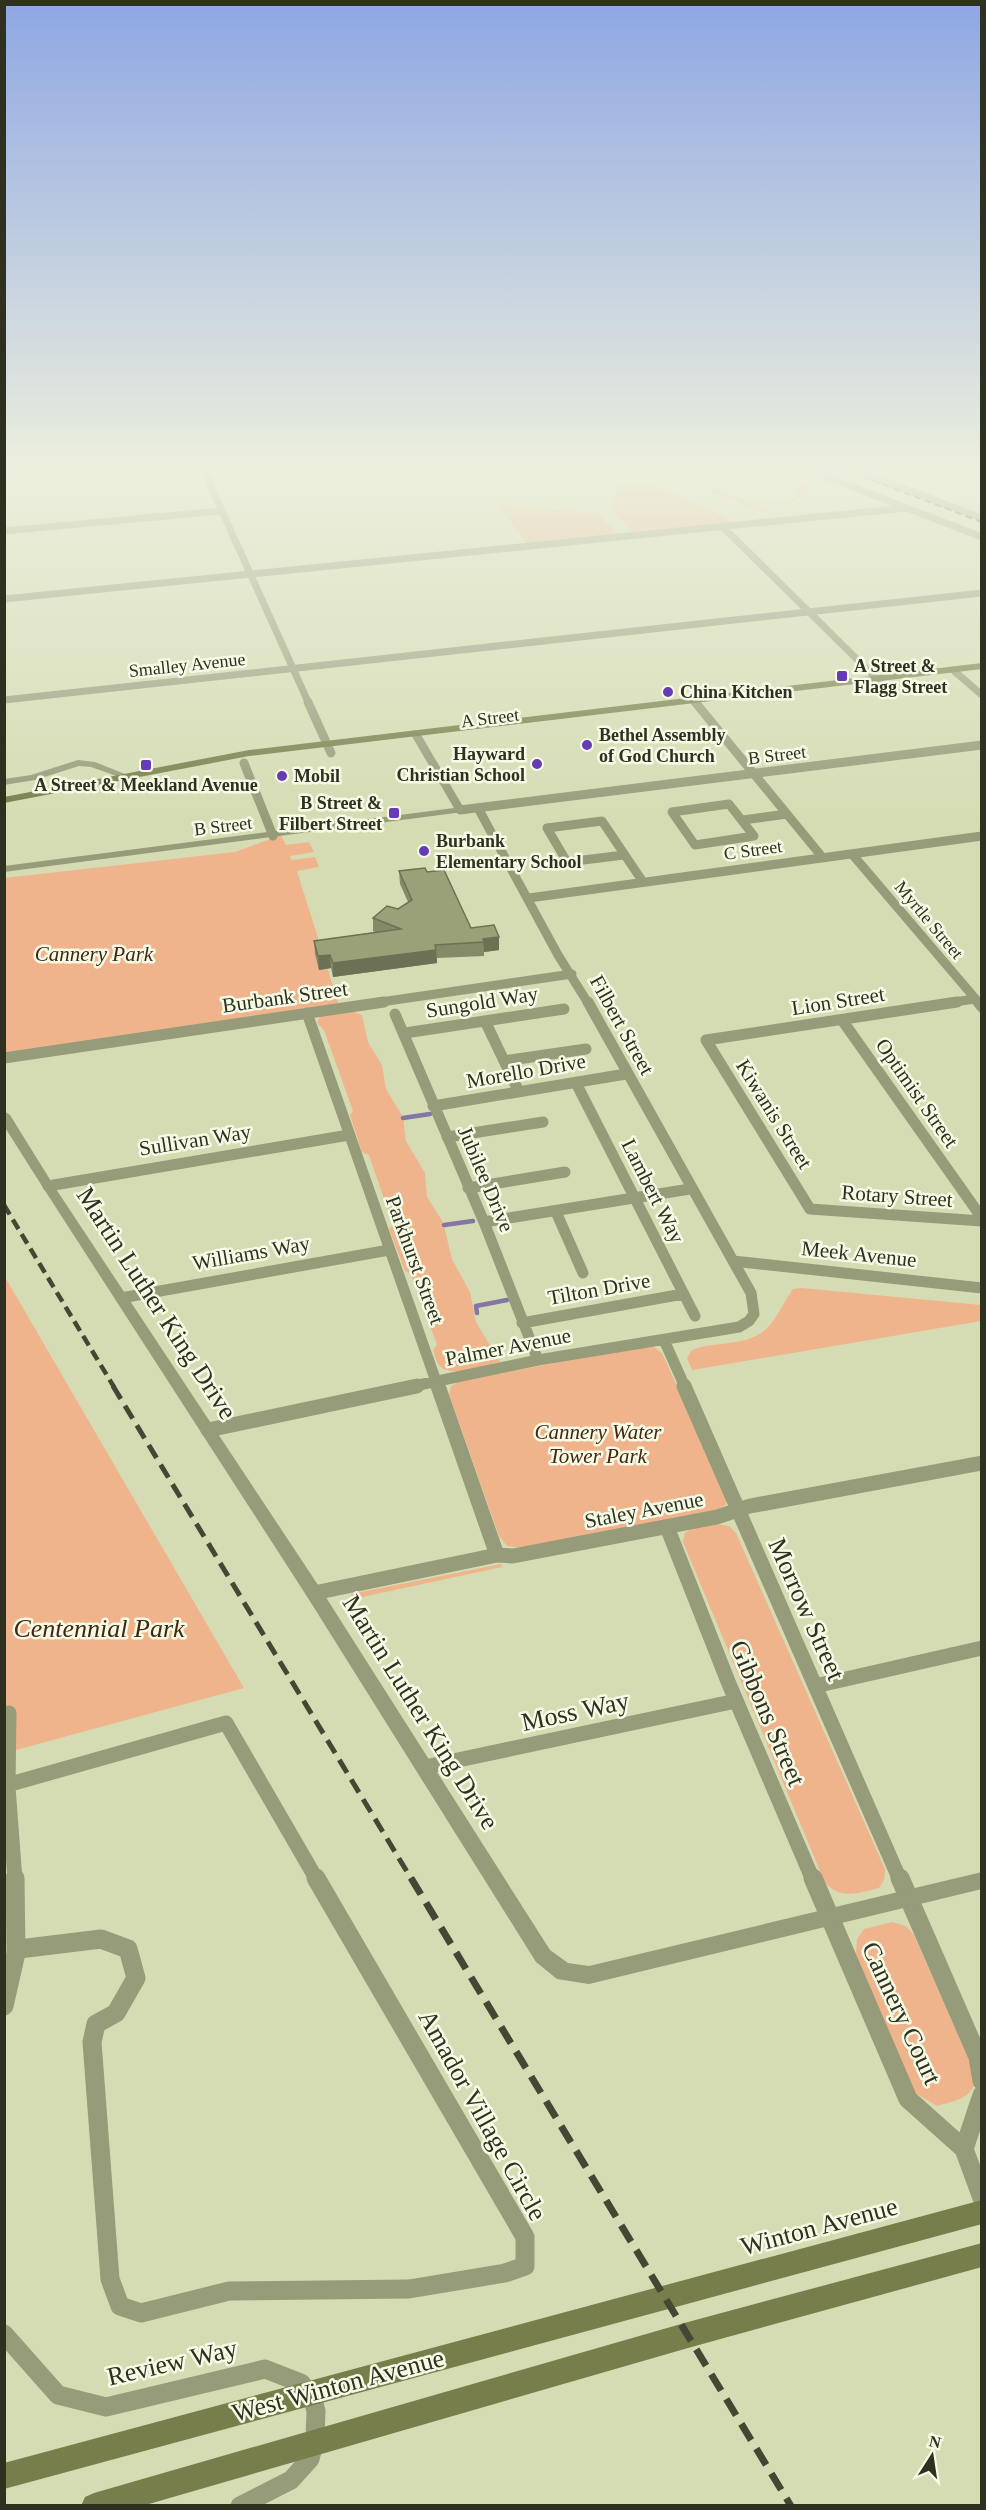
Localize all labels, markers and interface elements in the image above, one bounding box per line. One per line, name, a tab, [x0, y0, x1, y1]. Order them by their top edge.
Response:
street label: Smalley Avenue	[128, 649, 246, 681]
place label: A Street & Flagg Street	[854, 656, 947, 697]
marker: A Street & Flagg Street	[835, 669, 849, 683]
place label: China Kitchen	[680, 682, 793, 702]
marker: China Kitchen	[661, 685, 675, 699]
street label: A Street	[460, 705, 520, 731]
place label: Bethel Assembly of God Church	[599, 725, 726, 766]
marker: Bethel Assembly of God Church	[580, 738, 594, 752]
street label: B Street	[747, 742, 807, 768]
place label: Hayward Christian School	[396, 744, 525, 785]
marker: Hayward Christian School	[530, 757, 544, 771]
marker: A Street & Meekland Avenue	[139, 758, 153, 772]
place label: Mobil	[294, 766, 340, 786]
marker: Mobil	[275, 769, 289, 783]
place label: A Street & Meekland Avenue	[34, 775, 258, 795]
place label: B Street & Filbert Street	[279, 793, 382, 834]
marker: B Street & Filbert Street	[387, 806, 401, 820]
street label: B Street	[193, 813, 253, 839]
place label: Burbank Elementary School	[436, 831, 582, 872]
street label: C Street	[723, 836, 783, 864]
marker: Burbank Elementary School	[417, 844, 431, 858]
street label: Myrtle Street	[891, 877, 967, 963]
park label: Cannery Park	[35, 942, 154, 966]
street label: Filbert Street	[585, 971, 659, 1079]
street label: Burbank Street	[221, 976, 349, 1018]
street label: Sungold Way	[424, 981, 540, 1023]
street label: Lion Street	[790, 982, 886, 1020]
street label: Optimist Street	[871, 1034, 964, 1152]
street label: Morello Drive	[464, 1049, 588, 1093]
street label: Kiwanis Street	[731, 1055, 817, 1173]
street label: Sullivan Way	[137, 1119, 253, 1161]
street label: Jubilee Drive	[453, 1123, 519, 1235]
street label: Lambert Way	[616, 1135, 690, 1248]
street label: Rotary Street	[841, 1180, 954, 1212]
street label: Martin Luther King Drive	[71, 1182, 242, 1425]
street label: Parkhurst Street	[381, 1193, 449, 1328]
street label: Williams Way	[190, 1231, 312, 1275]
street label: Meek Avenue	[800, 1236, 918, 1272]
street label: Tilton Drive	[546, 1268, 652, 1310]
street label: Palmer Avenue	[443, 1323, 573, 1371]
park label: Cannery Water Tower Park	[535, 1420, 662, 1468]
street label: Staley Avenue	[583, 1487, 705, 1533]
street label: Morrow Street	[762, 1534, 851, 1685]
street label: Martin Luther King Drive	[337, 1590, 505, 1835]
park label: Centennial Park	[13, 1614, 185, 1643]
street label: Gibbons Street	[724, 1636, 812, 1791]
street label: Moss Way	[519, 1686, 632, 1737]
street label: Cannery Court	[856, 1937, 948, 2090]
street label: Amador Village Circle	[413, 2005, 553, 2226]
street label: Winton Avenue	[738, 2192, 901, 2261]
street label: Review Way	[104, 2333, 240, 2392]
street label: West Winton Avenue	[229, 2343, 447, 2428]
north arrow	[902, 2426, 962, 2486]
text: N	[928, 2432, 943, 2451]

